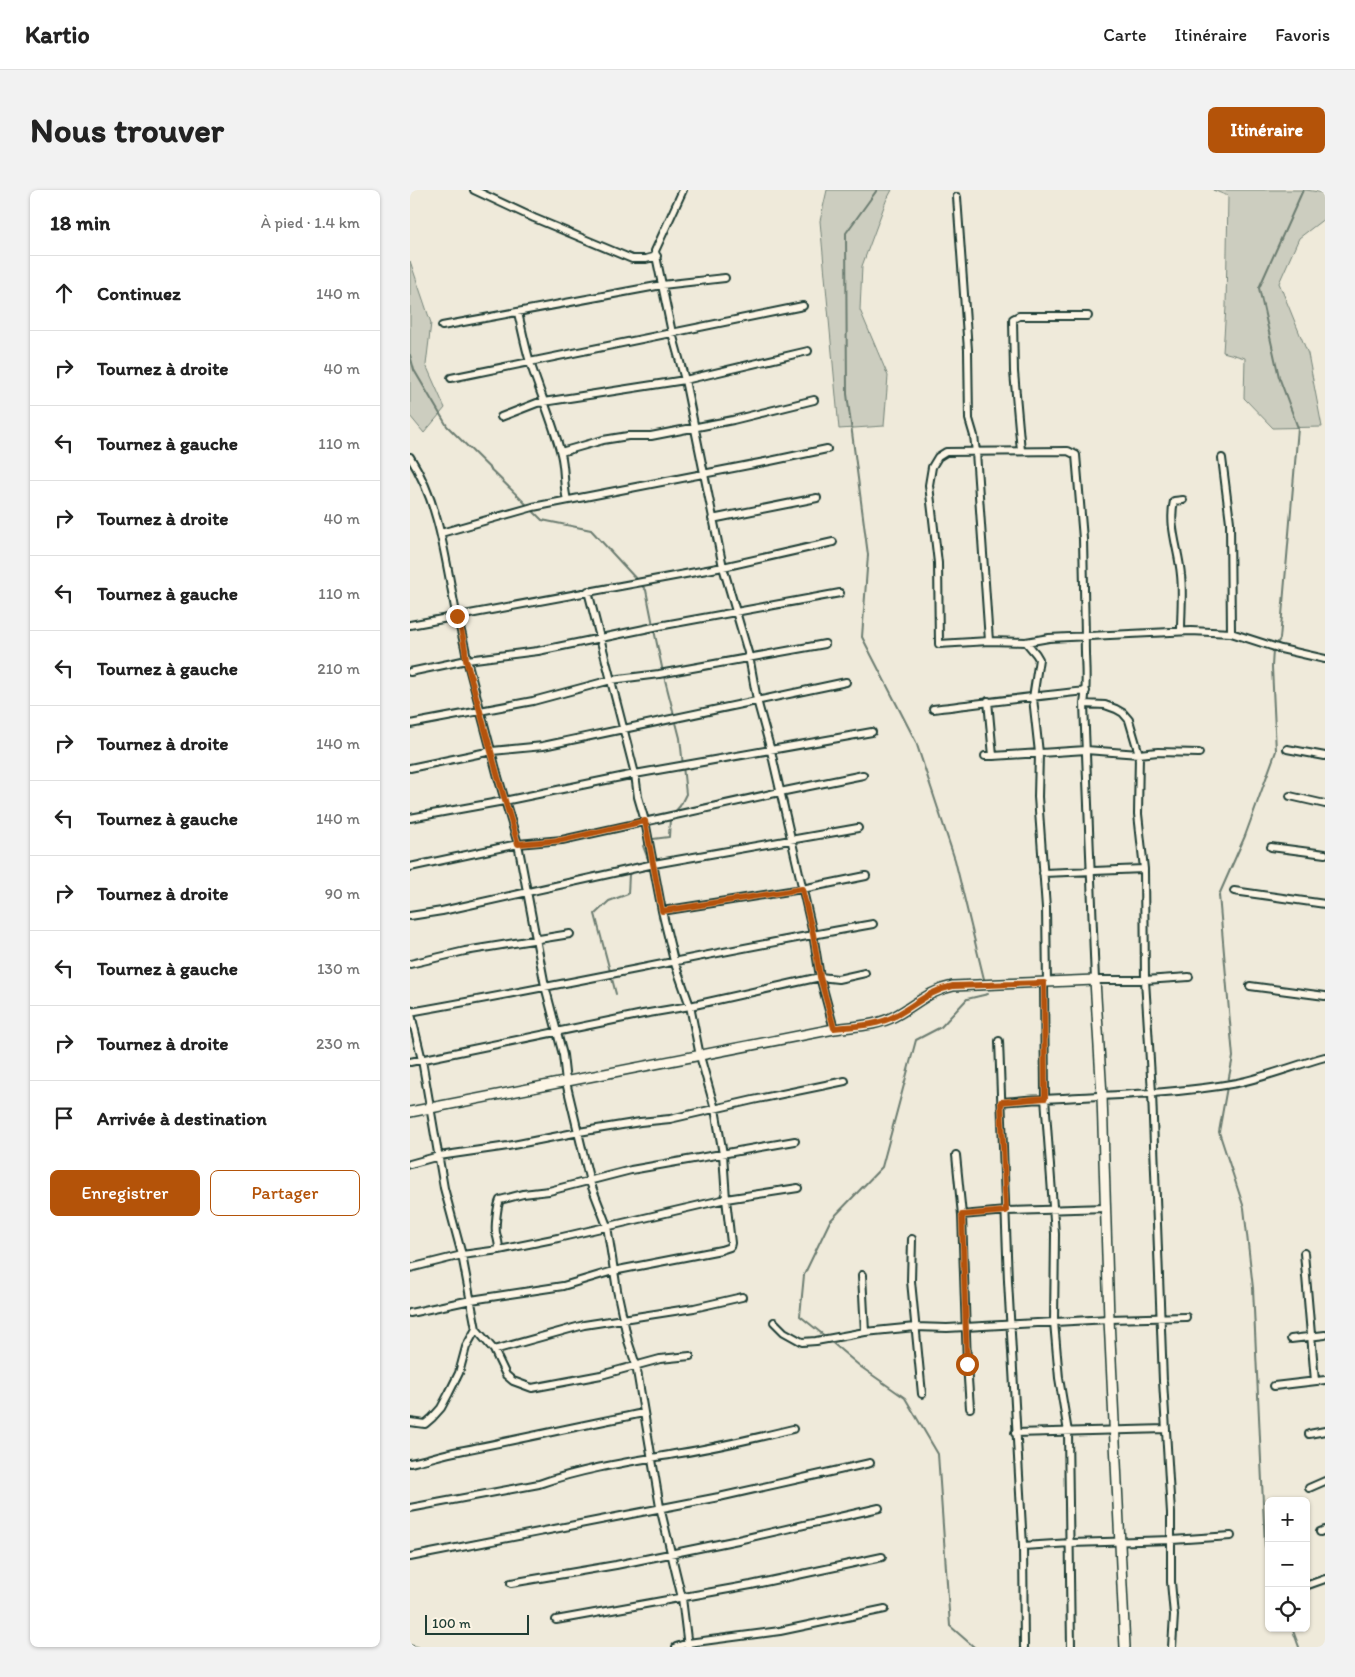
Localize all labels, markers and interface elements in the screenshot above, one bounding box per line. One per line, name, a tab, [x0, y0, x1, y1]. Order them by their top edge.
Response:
text: Kartio	[25, 20, 90, 49]
text: Carte	[1103, 24, 1147, 46]
text: Itinéraire	[1175, 24, 1247, 46]
text: Favoris	[1275, 24, 1330, 46]
button: Itinéraire	[1208, 107, 1325, 153]
text: Nous trouver	[30, 109, 224, 151]
text: 18 min	[50, 210, 110, 235]
text: À pied · 1.4 km	[261, 213, 360, 232]
icon: ahead	[50, 279, 78, 307]
text: Continuez	[97, 282, 181, 305]
text: 140 m	[316, 284, 360, 303]
icon: right	[50, 354, 78, 382]
text: Tournez à droite	[97, 357, 229, 380]
text: 40 m	[323, 359, 360, 378]
icon: left	[50, 429, 78, 457]
text: Tournez à gauche	[97, 432, 238, 455]
text: 110 m	[318, 434, 360, 453]
icon: right	[50, 504, 78, 532]
text: Tournez à droite	[97, 507, 229, 530]
text: 40 m	[323, 509, 360, 528]
icon: left	[50, 579, 78, 607]
text: Tournez à gauche	[97, 582, 238, 605]
text: 110 m	[318, 584, 360, 603]
route end	[446, 605, 469, 628]
icon: left	[50, 654, 78, 682]
text: Tournez à gauche	[97, 657, 238, 680]
text: 210 m	[317, 659, 360, 678]
icon: right	[50, 729, 78, 757]
text: Tournez à droite	[97, 732, 229, 755]
text: 140 m	[316, 734, 360, 753]
icon: left	[50, 804, 78, 832]
text: Tournez à gauche	[97, 807, 238, 830]
text: 140 m	[316, 809, 360, 828]
icon: right	[50, 879, 78, 907]
text: Tournez à droite	[97, 882, 229, 905]
text: 90 m	[325, 884, 360, 903]
icon: left	[50, 954, 78, 982]
text: Tournez à gauche	[97, 957, 238, 980]
text: 130 m	[317, 959, 360, 978]
icon: right	[50, 1029, 78, 1057]
text: Tournez à droite	[97, 1032, 229, 1055]
text: 230 m	[316, 1034, 360, 1053]
icon: arrive	[50, 1104, 78, 1132]
text: Arrivée à destination	[97, 1107, 267, 1130]
button: Enregistrer	[50, 1170, 200, 1216]
button: Partager	[210, 1170, 360, 1216]
route start	[956, 1353, 979, 1376]
map controls	[1265, 1497, 1310, 1632]
button: +	[1265, 1497, 1310, 1542]
button: −	[1265, 1542, 1310, 1587]
button: locate	[1265, 1587, 1310, 1632]
scale bar	[425, 1612, 529, 1635]
text: 100 m	[432, 1615, 471, 1632]

